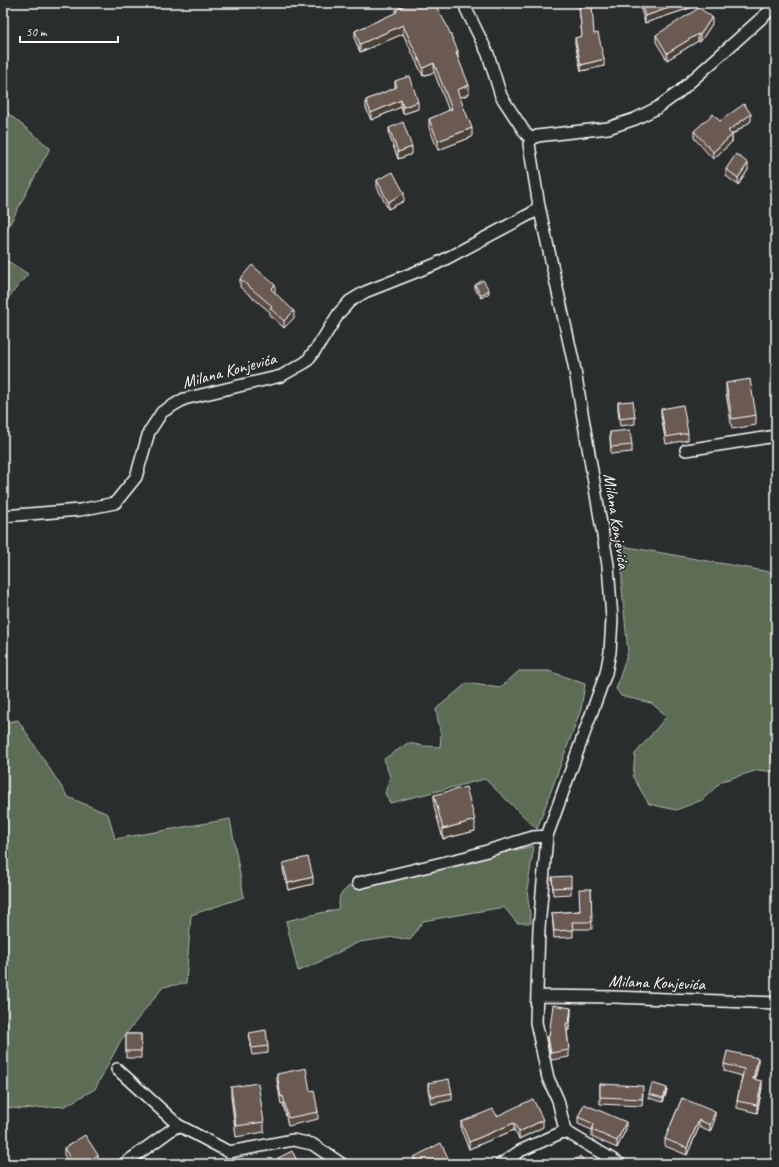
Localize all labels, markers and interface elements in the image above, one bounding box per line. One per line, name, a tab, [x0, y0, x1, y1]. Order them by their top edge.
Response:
scale bar	[20, 18, 118, 44]
text: 50 m	[26, 24, 48, 40]
street label: Milana Konjevića	[180, 347, 280, 393]
street label: Milana Konjevića	[599, 472, 635, 572]
street label: Milana Konjevića	[608, 970, 707, 995]

